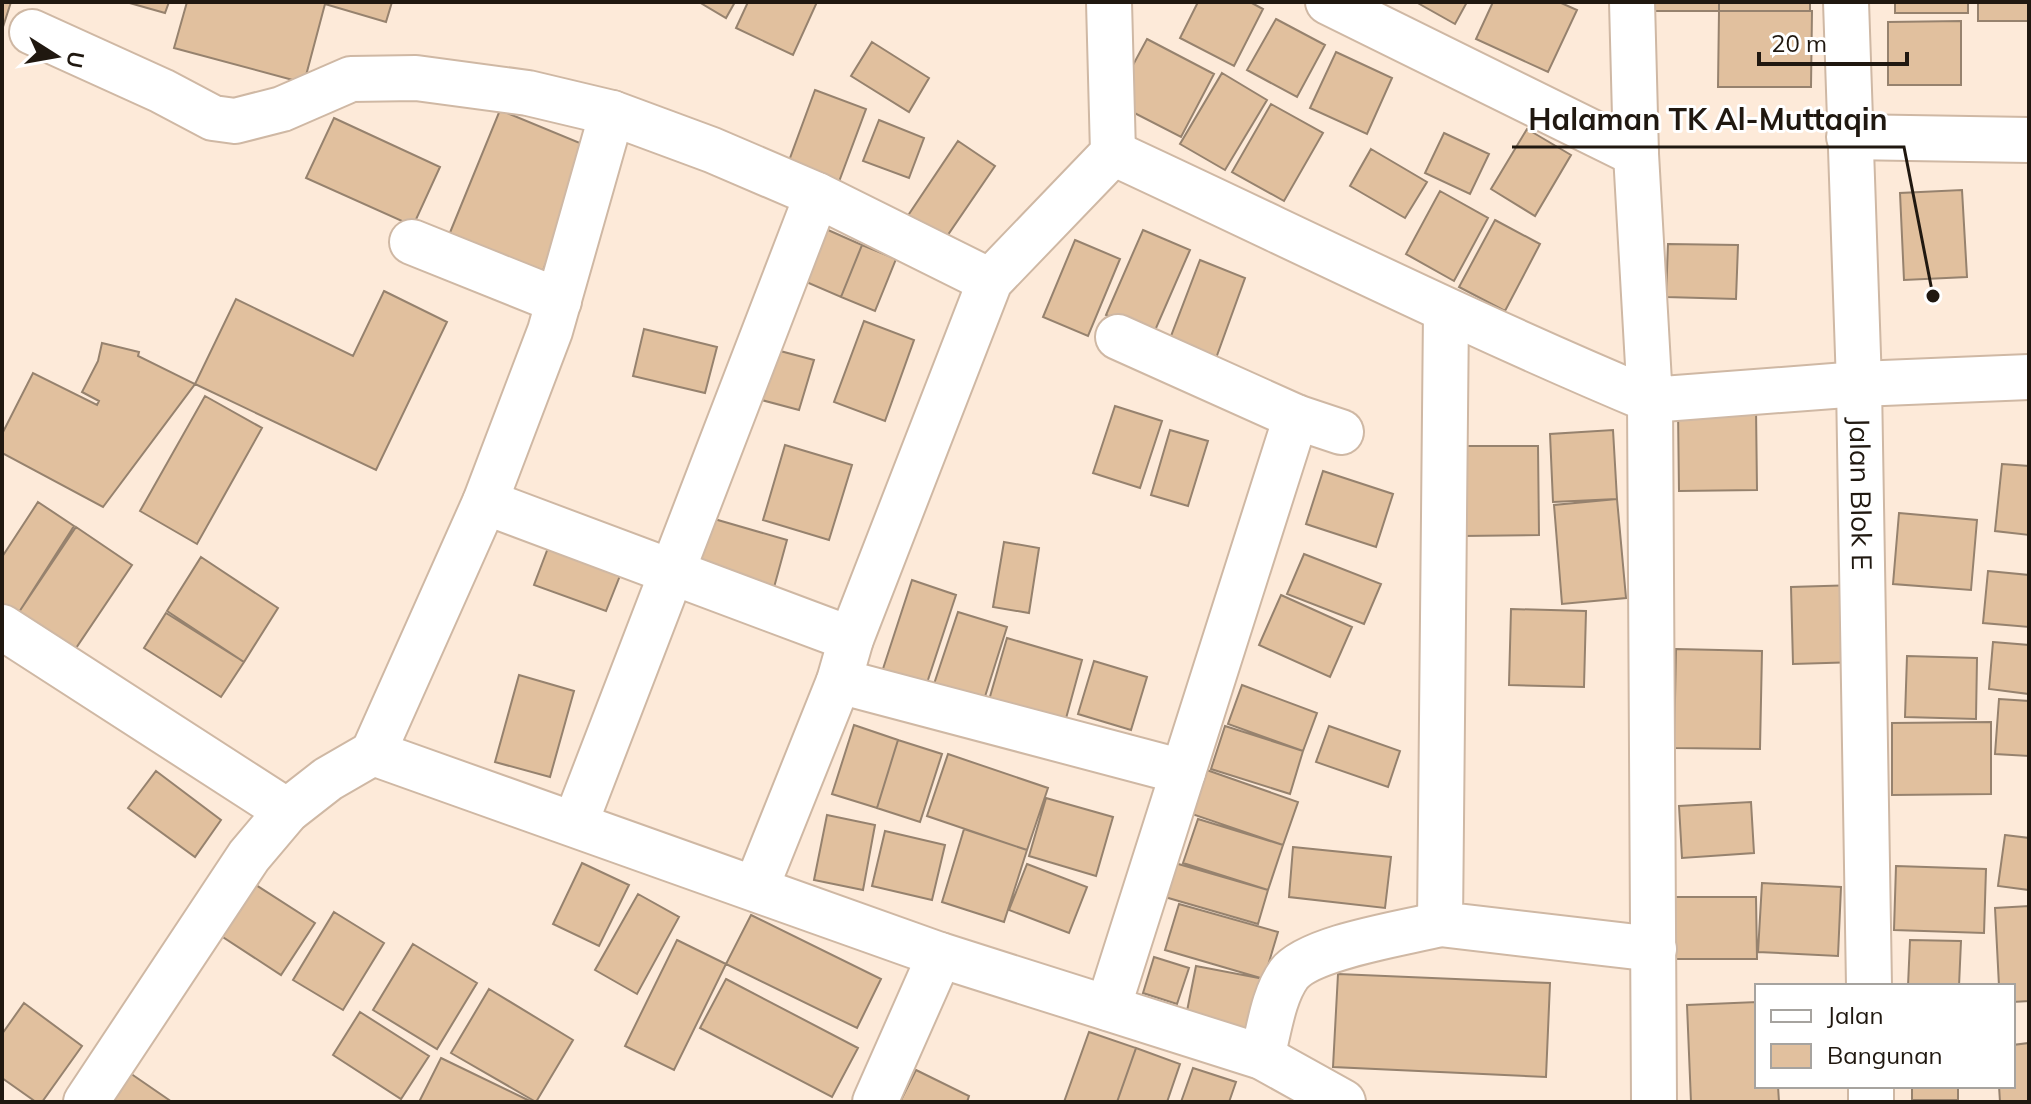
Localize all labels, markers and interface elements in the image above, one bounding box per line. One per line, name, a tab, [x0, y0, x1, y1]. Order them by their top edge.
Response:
north arrow	[16, 16, 96, 96]
scale bar	[1759, 16, 1907, 66]
text: 20 m	[1771, 28, 1827, 58]
text: U	[60, 49, 91, 70]
callout: Halaman TK Al-Muttaqin	[1512, 93, 1904, 147]
text: Halaman TK Al-Muttaqin	[1528, 100, 1888, 138]
street label: Jalan Blok E	[1843, 417, 1880, 571]
legend	[1755, 984, 2015, 1088]
text: Jalan	[1827, 1000, 1883, 1030]
text: Bangunan	[1827, 1040, 1943, 1070]

